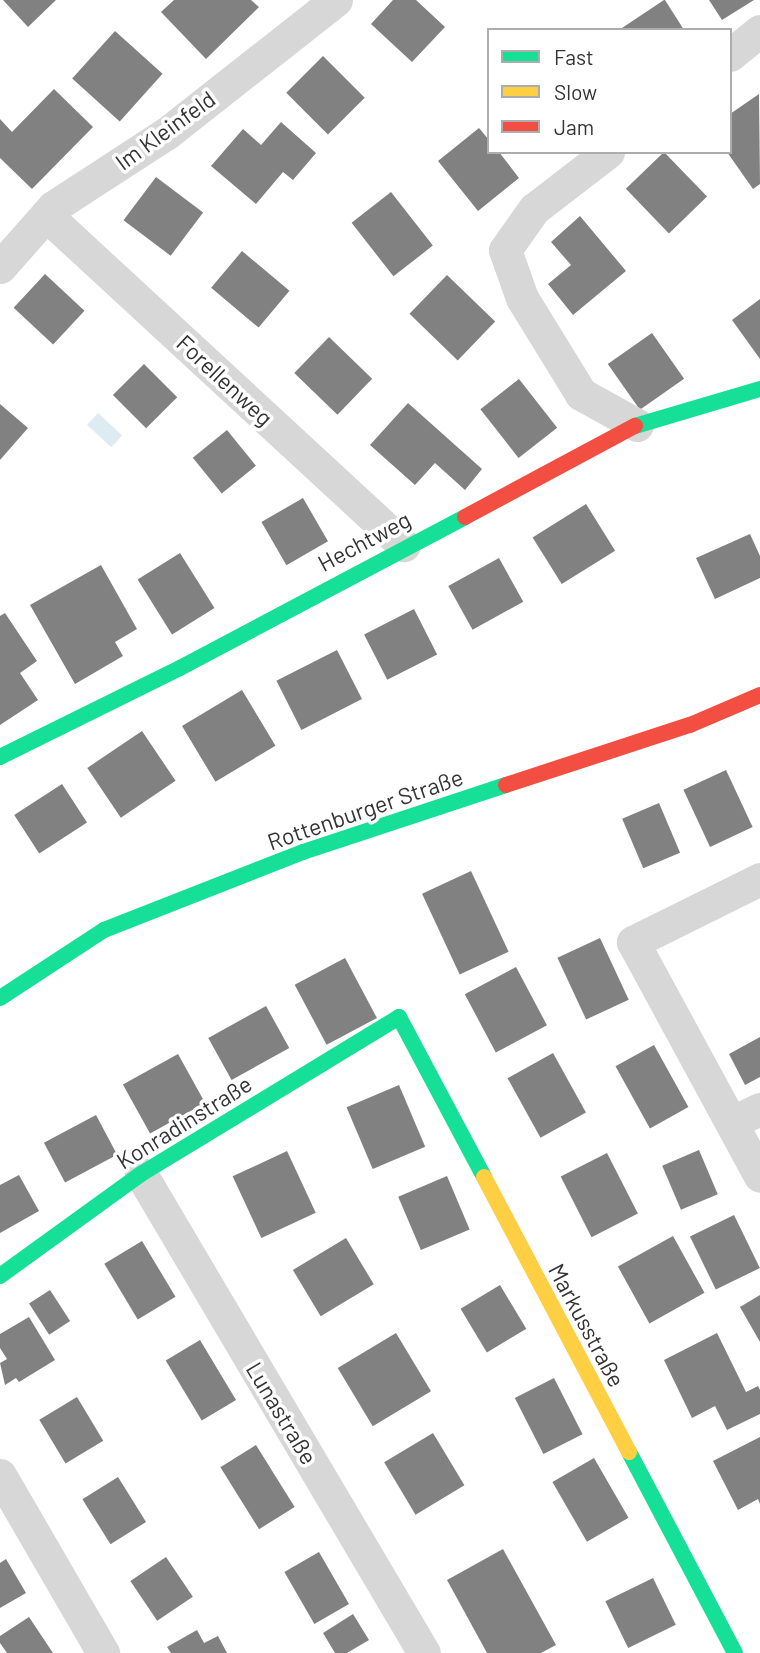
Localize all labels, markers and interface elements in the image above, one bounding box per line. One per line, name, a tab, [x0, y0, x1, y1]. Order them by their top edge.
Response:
legend	[487, 28, 732, 154]
text: Fast	[554, 44, 594, 69]
text: Slow	[554, 79, 597, 104]
street label: Im Kleinfeld	[110, 85, 220, 175]
text: Jam	[554, 114, 594, 139]
street label: Forellenweg	[171, 329, 279, 431]
street label: Hechtweg	[313, 505, 415, 577]
street label: Rottenburger Straße	[264, 763, 466, 855]
street label: Konradinstraße	[111, 1069, 257, 1175]
street label: Markusstraße	[543, 1259, 631, 1391]
street label: Lunastraße	[241, 1357, 323, 1469]

